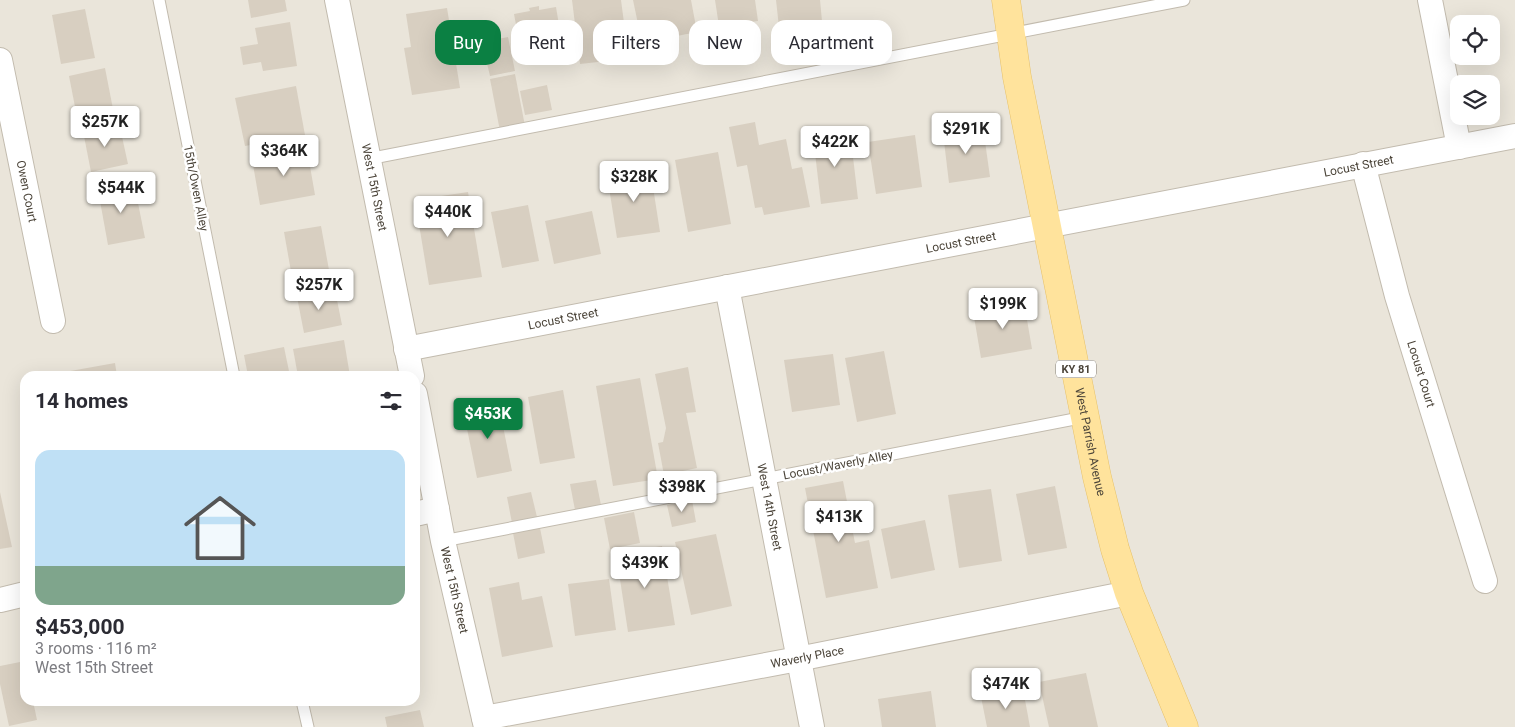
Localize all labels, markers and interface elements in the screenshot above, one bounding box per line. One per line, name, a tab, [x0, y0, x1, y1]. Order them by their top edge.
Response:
map controls	[1450, 15, 1500, 125]
button: locate	[1450, 15, 1500, 65]
chip: Buy	[435, 20, 501, 65]
chip: Rent	[511, 20, 583, 65]
chip: Filters	[593, 20, 679, 65]
chip: New	[689, 20, 761, 65]
chip: Apartment	[771, 20, 892, 65]
button: layers	[1450, 75, 1500, 125]
pin: $257K	[70, 106, 140, 148]
text: $257K	[82, 112, 128, 131]
pin: $291K	[931, 112, 1001, 155]
text: $291K	[943, 119, 989, 138]
pin: $422K	[800, 126, 870, 168]
text: $422K	[812, 132, 858, 151]
pin: $364K	[249, 134, 319, 177]
text: $364K	[261, 141, 307, 160]
street label: West 15th Street	[359, 142, 390, 232]
street label: 15th/Owen Alley	[181, 144, 211, 233]
street label: Locust Street	[1322, 152, 1395, 180]
street label: Owen Court	[14, 159, 40, 224]
pin: $328K	[599, 160, 669, 203]
text: $328K	[611, 167, 657, 186]
pin: $544K	[86, 172, 156, 214]
text: $544K	[98, 178, 144, 197]
pin: $440K	[413, 196, 483, 238]
text: $440K	[425, 202, 471, 221]
street label: Locust Street	[925, 229, 997, 256]
pin: $257K	[284, 268, 354, 311]
text: $257K	[296, 275, 342, 294]
pin: $199K	[968, 288, 1038, 330]
text: $199K	[980, 294, 1026, 313]
street label: Locust Street	[527, 305, 599, 332]
street label: Locust Court	[1404, 339, 1438, 409]
road number: KY 81	[1056, 360, 1096, 378]
icon: filters	[377, 387, 405, 415]
street label: West Parrish Avenue	[1072, 387, 1108, 498]
text: 14 homes	[35, 389, 128, 413]
pin: $453K	[453, 398, 523, 440]
text: $453K	[465, 404, 511, 423]
street label: Locust/Waverly Alley	[782, 447, 894, 483]
street label: West 14th Street	[754, 462, 785, 552]
pin: $398K	[647, 470, 717, 513]
text: $398K	[659, 477, 705, 496]
icon: home	[175, 483, 265, 573]
pin: $413K	[804, 500, 874, 543]
text: $413K	[816, 507, 862, 526]
street label: West 15th Street	[438, 545, 471, 635]
pin: $439K	[610, 546, 680, 589]
text: $439K	[622, 553, 668, 572]
text: $453,000	[35, 615, 125, 639]
text: 3 rooms · 116 m²	[35, 639, 157, 658]
street label: Waverly Place	[769, 643, 845, 671]
text: West 15th Street	[35, 658, 153, 677]
pin: $474K	[971, 668, 1041, 710]
text: $474K	[983, 674, 1029, 693]

